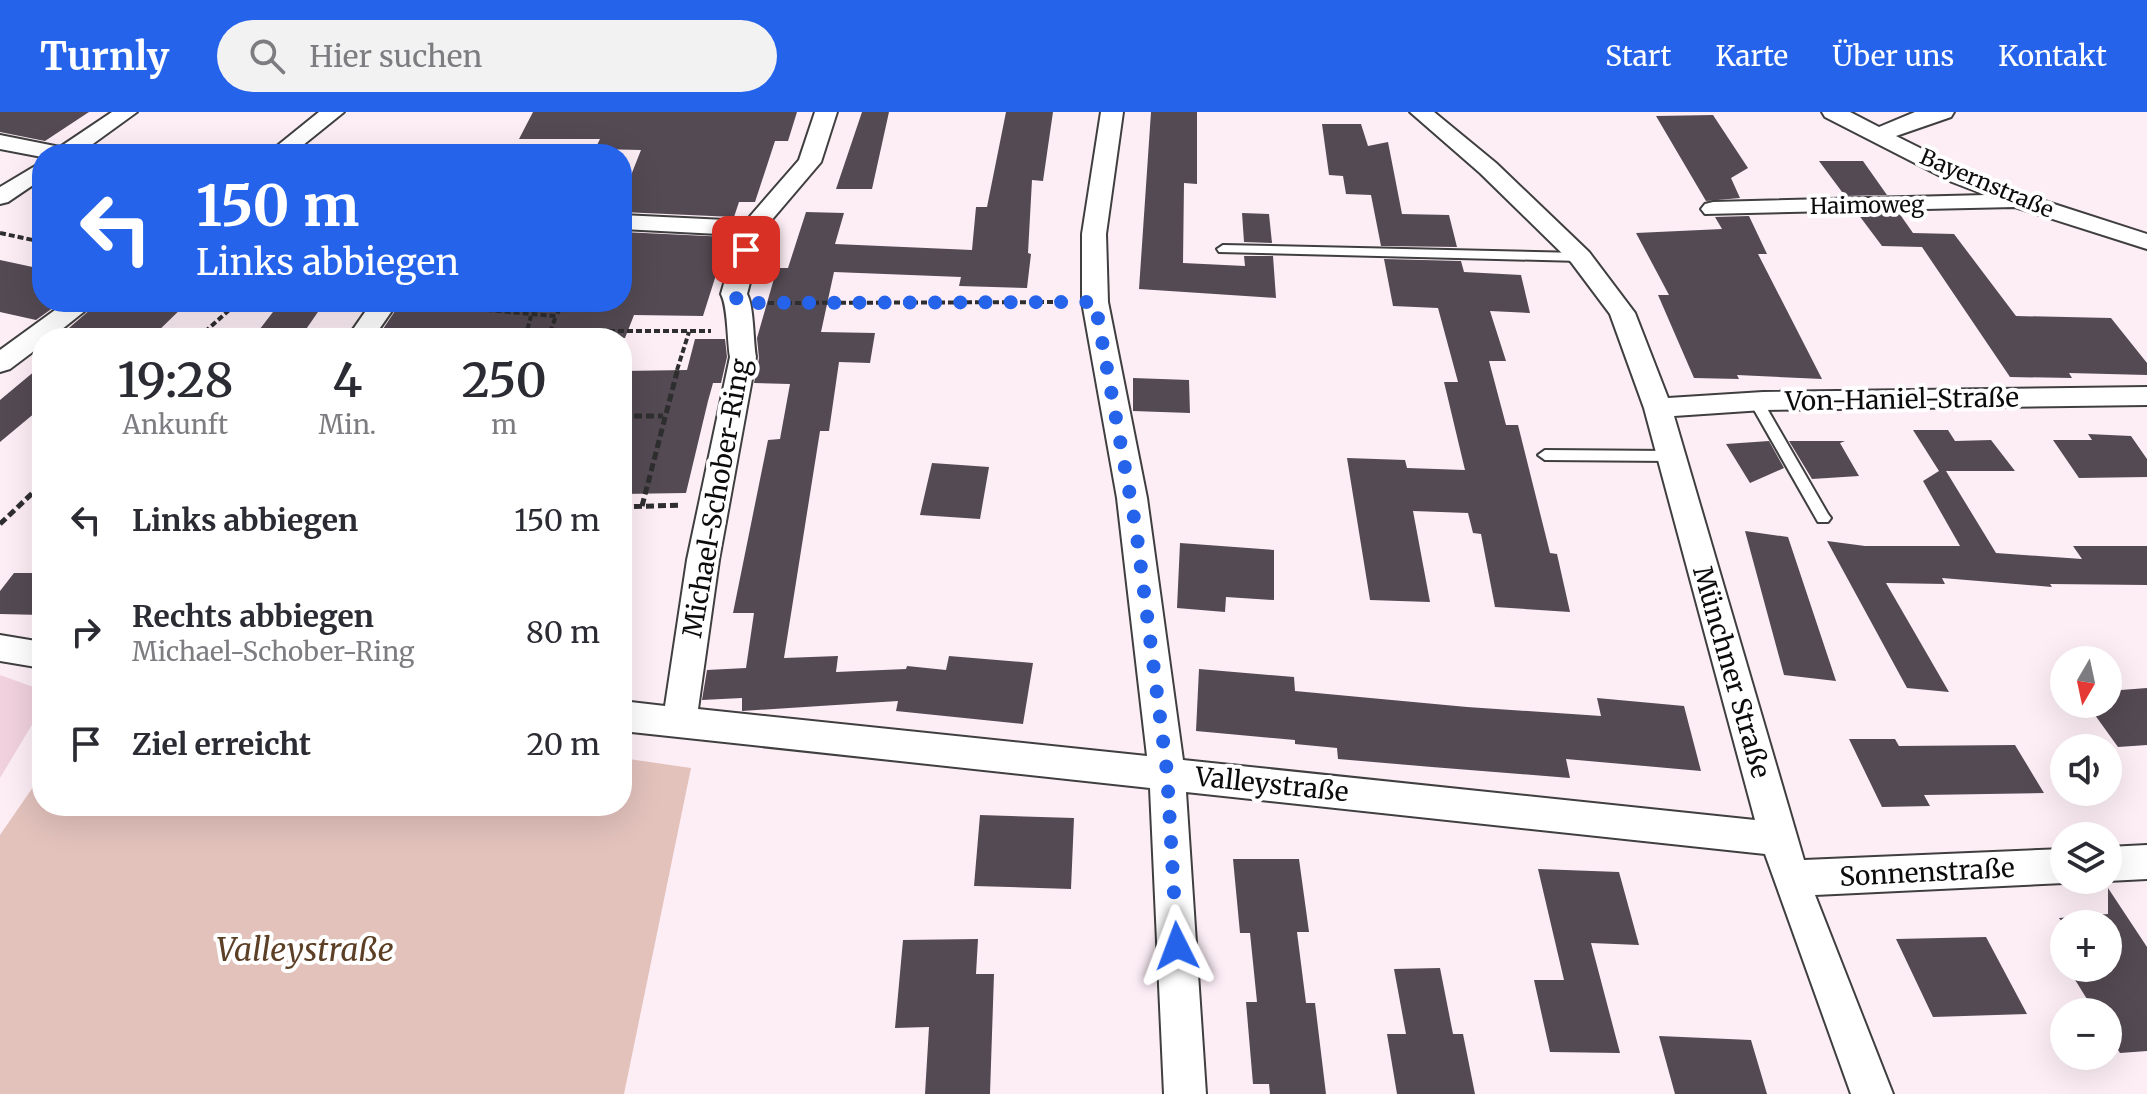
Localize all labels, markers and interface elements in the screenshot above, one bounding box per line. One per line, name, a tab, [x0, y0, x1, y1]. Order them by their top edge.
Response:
search box	[217, 20, 777, 92]
text: Turnly	[40, 33, 169, 80]
icon: search	[245, 34, 289, 78]
text: Hier suchen	[309, 37, 482, 75]
text: Start	[1605, 38, 1671, 74]
text: Karte	[1715, 38, 1788, 74]
text: Über uns	[1832, 38, 1954, 74]
text: Kontakt	[1998, 38, 2107, 74]
street label: Bayernstraße	[1916, 142, 2058, 224]
text: 150 m	[196, 171, 359, 241]
icon: left	[64, 176, 168, 280]
street label: Haimoweg	[1810, 190, 1924, 220]
pin	[712, 216, 780, 284]
icon: arrive	[724, 228, 768, 272]
text: Links abbiegen	[196, 240, 459, 285]
text: 19:28	[117, 350, 233, 410]
text: 4	[332, 350, 362, 410]
text: 250	[461, 350, 547, 410]
street label: Michael-Schober-Ring	[675, 356, 757, 640]
street label: Von-Haniel-Straße	[1784, 380, 2019, 418]
text: Ankunft	[123, 408, 228, 441]
text: Min.	[319, 408, 376, 441]
text: m	[491, 408, 517, 441]
icon: left	[64, 498, 108, 542]
text: Links abbiegen	[132, 501, 358, 539]
text: 150 m	[514, 501, 600, 539]
street label: Münchner Straße	[1686, 562, 1778, 782]
text: Rechts abbiegen	[132, 597, 374, 635]
icon: right	[64, 610, 108, 654]
text: 80 m	[526, 613, 600, 651]
text: Michael-Schober-Ring	[132, 635, 415, 668]
north arrow	[2050, 646, 2122, 718]
map controls	[2050, 646, 2122, 1070]
icon: arrive	[64, 722, 108, 766]
text: Ziel erreicht	[132, 725, 311, 763]
text: 20 m	[527, 725, 600, 763]
button: sound	[2050, 734, 2122, 806]
street label: Valleystraße	[1193, 759, 1350, 808]
button: layers	[2050, 822, 2122, 894]
street label: Sonnenstraße	[1839, 851, 2015, 893]
position arrow	[1135, 904, 1219, 988]
button: +	[2050, 910, 2122, 982]
park label: Valleystraße	[216, 930, 394, 970]
button: −	[2050, 998, 2122, 1070]

